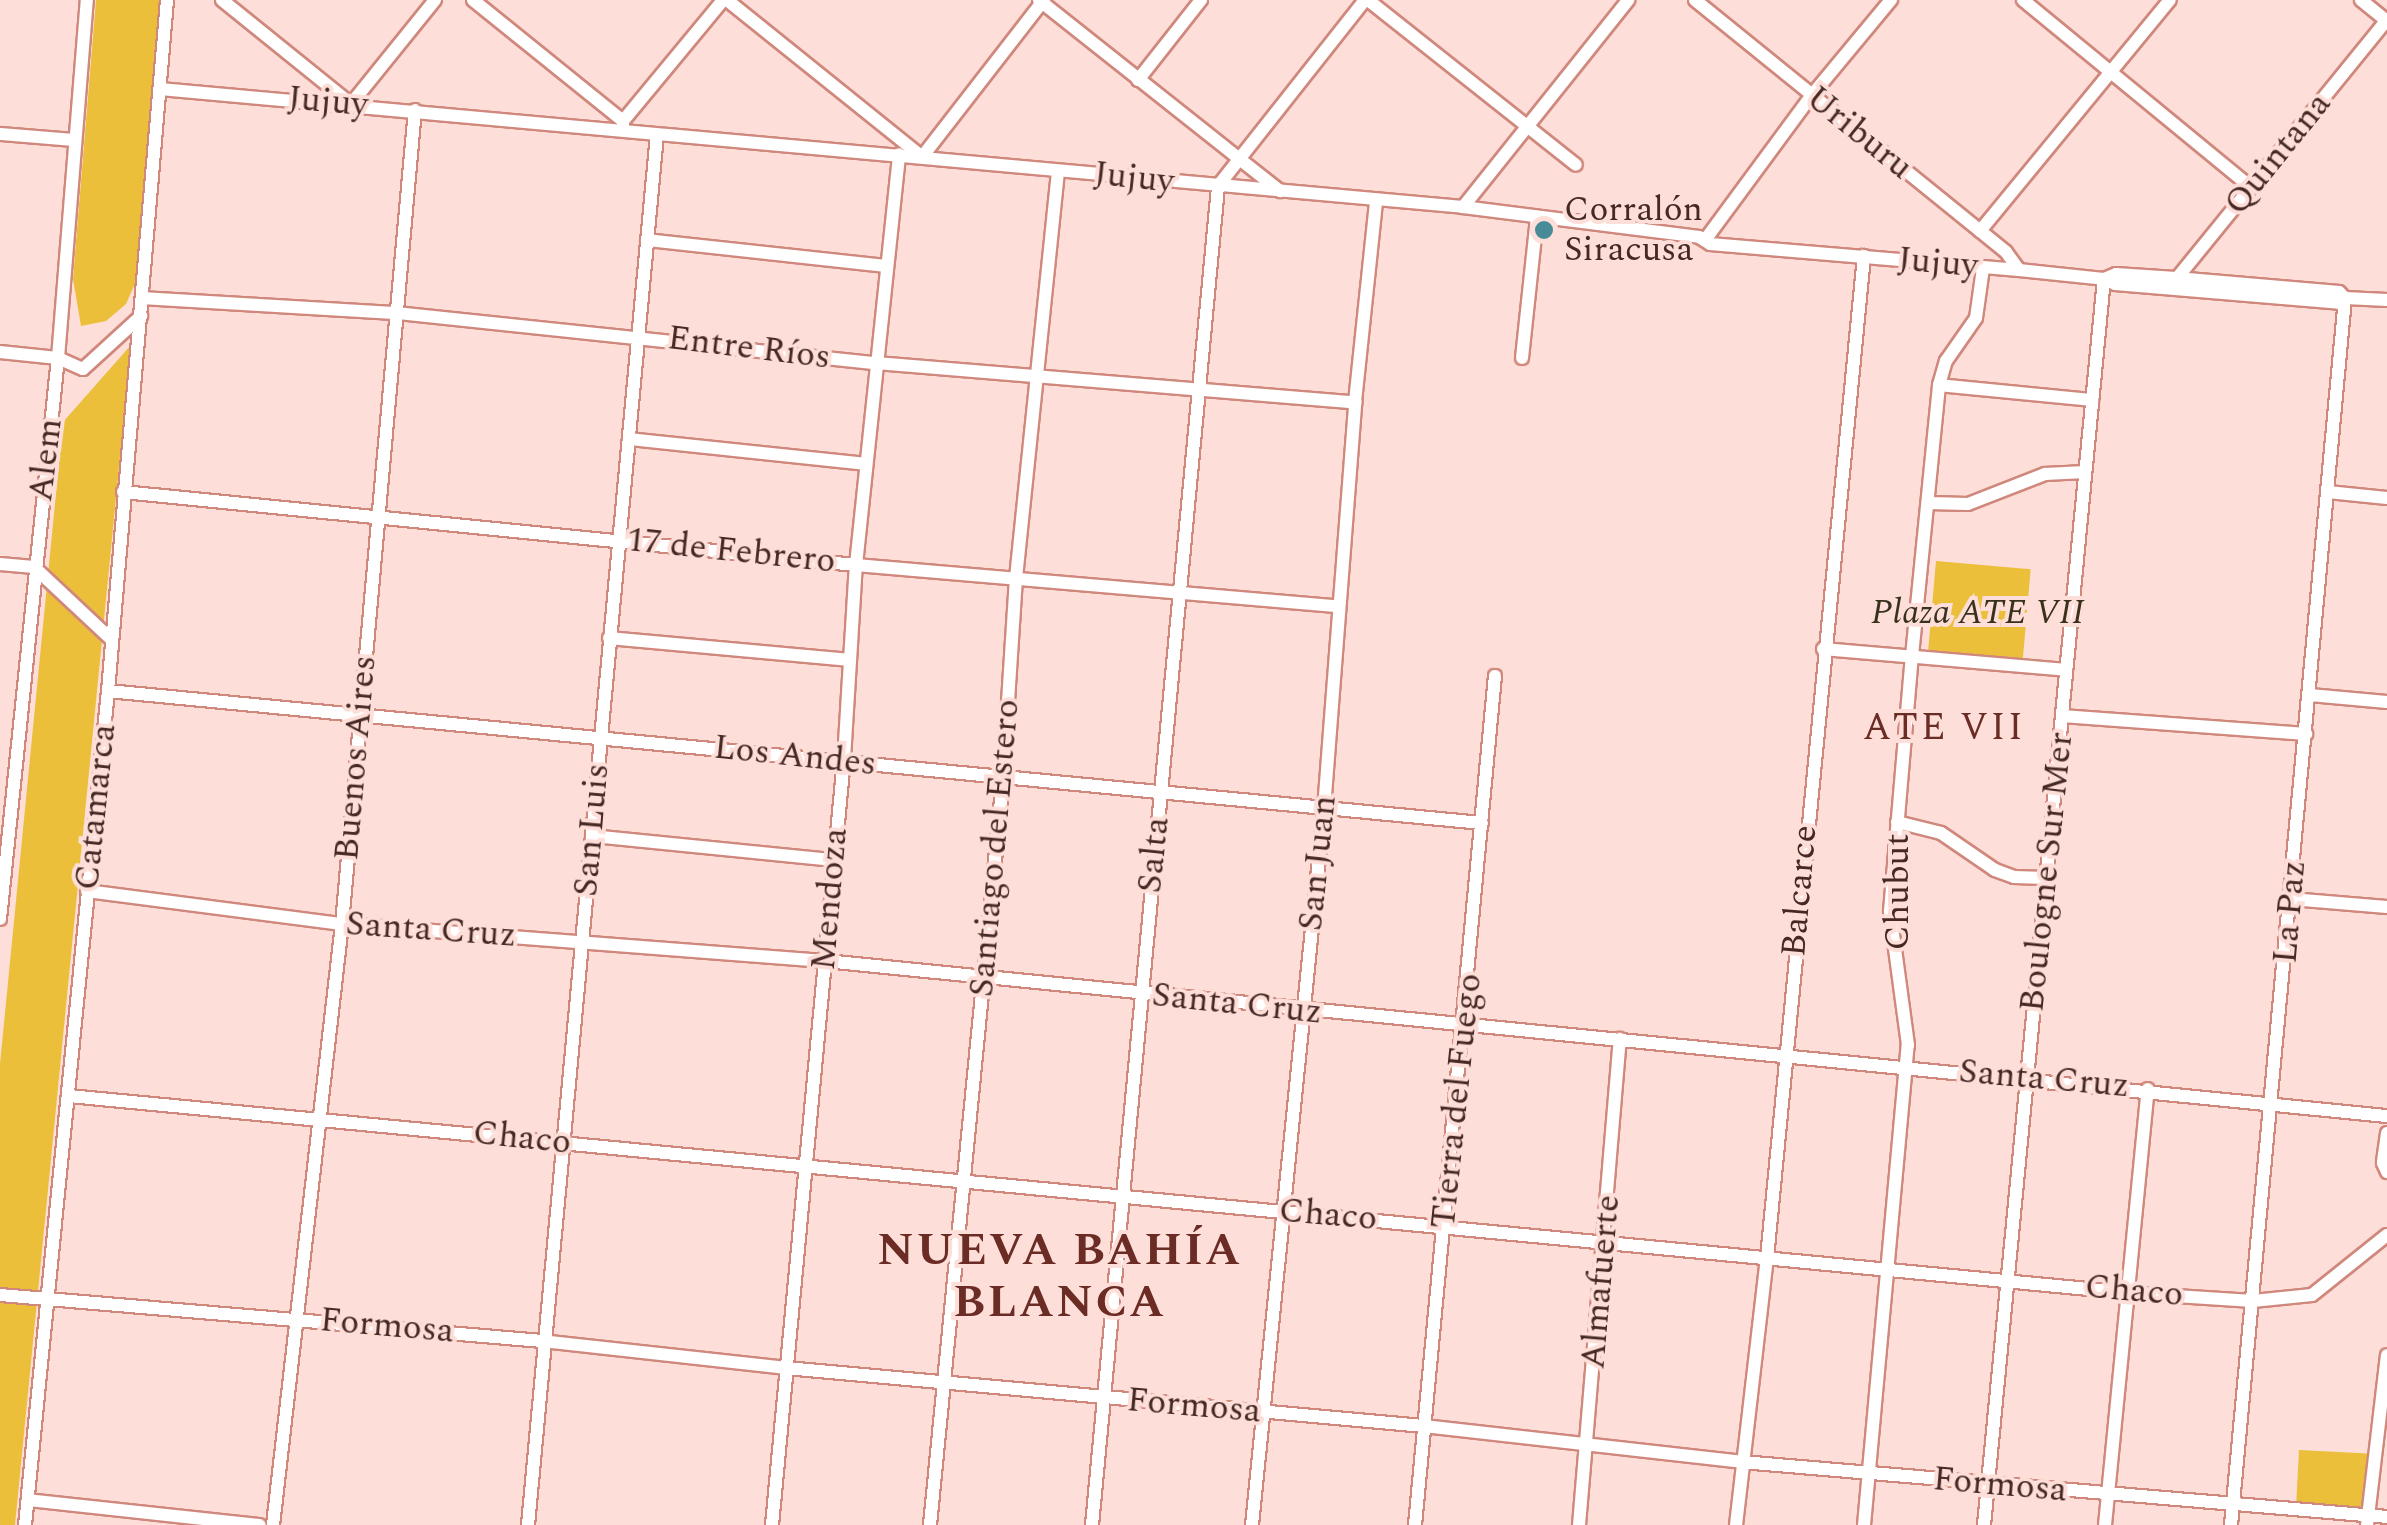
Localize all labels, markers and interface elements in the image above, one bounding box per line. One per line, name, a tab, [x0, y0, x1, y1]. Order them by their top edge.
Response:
street label: Uriburu	[1797, 77, 1921, 189]
street label: Jujuy	[286, 78, 370, 126]
street label: Quintana	[2216, 84, 2340, 224]
street label: Jujuy	[1092, 153, 1176, 203]
place label: Corralón Siracusa	[1564, 189, 1703, 271]
marker: Corralón Siracusa	[1533, 219, 1555, 241]
street label: Jujuy	[1896, 239, 1980, 287]
street label: Entre Ríos	[665, 317, 833, 379]
street label: Alem	[20, 416, 72, 504]
street label: 17 de Febrero	[625, 519, 837, 583]
park label: Plaza ATE VII	[1871, 592, 2085, 634]
street label: Buenos Aires	[326, 654, 386, 862]
street label: Santiago del Estero	[961, 697, 1029, 999]
district label: ATE VII	[1863, 706, 2025, 752]
street label: Catamarca	[66, 722, 126, 892]
street label: Los Andes	[712, 727, 878, 785]
street label: Boulogne Sur Mer	[2011, 730, 2083, 1014]
street label: San Luis	[565, 762, 619, 898]
street label: San Juan	[1290, 793, 1346, 933]
street label: Salta	[1129, 815, 1179, 895]
street label: Balcarce	[1773, 824, 1827, 958]
street label: Mendoza	[803, 826, 857, 972]
street label: Chubut	[1877, 833, 1919, 951]
street label: La Paz	[2265, 859, 2315, 965]
street label: Santa Cruz	[344, 903, 518, 957]
street label: Tierra del Fuego	[1423, 971, 1491, 1231]
street label: Santa Cruz	[1150, 974, 1324, 1034]
street label: Santa Cruz	[1957, 1051, 2131, 1107]
street label: Chaco	[471, 1112, 573, 1164]
street label: Chaco	[1277, 1190, 1379, 1240]
street label: Almafuerte	[1572, 1193, 1630, 1371]
district label: NUEVA BAHÍA BLANCA	[877, 1224, 1243, 1330]
street label: Chaco	[2083, 1266, 2185, 1316]
street label: Formosa	[318, 1299, 456, 1353]
street label: Formosa	[1125, 1379, 1263, 1433]
street label: Formosa	[1931, 1458, 2069, 1512]

